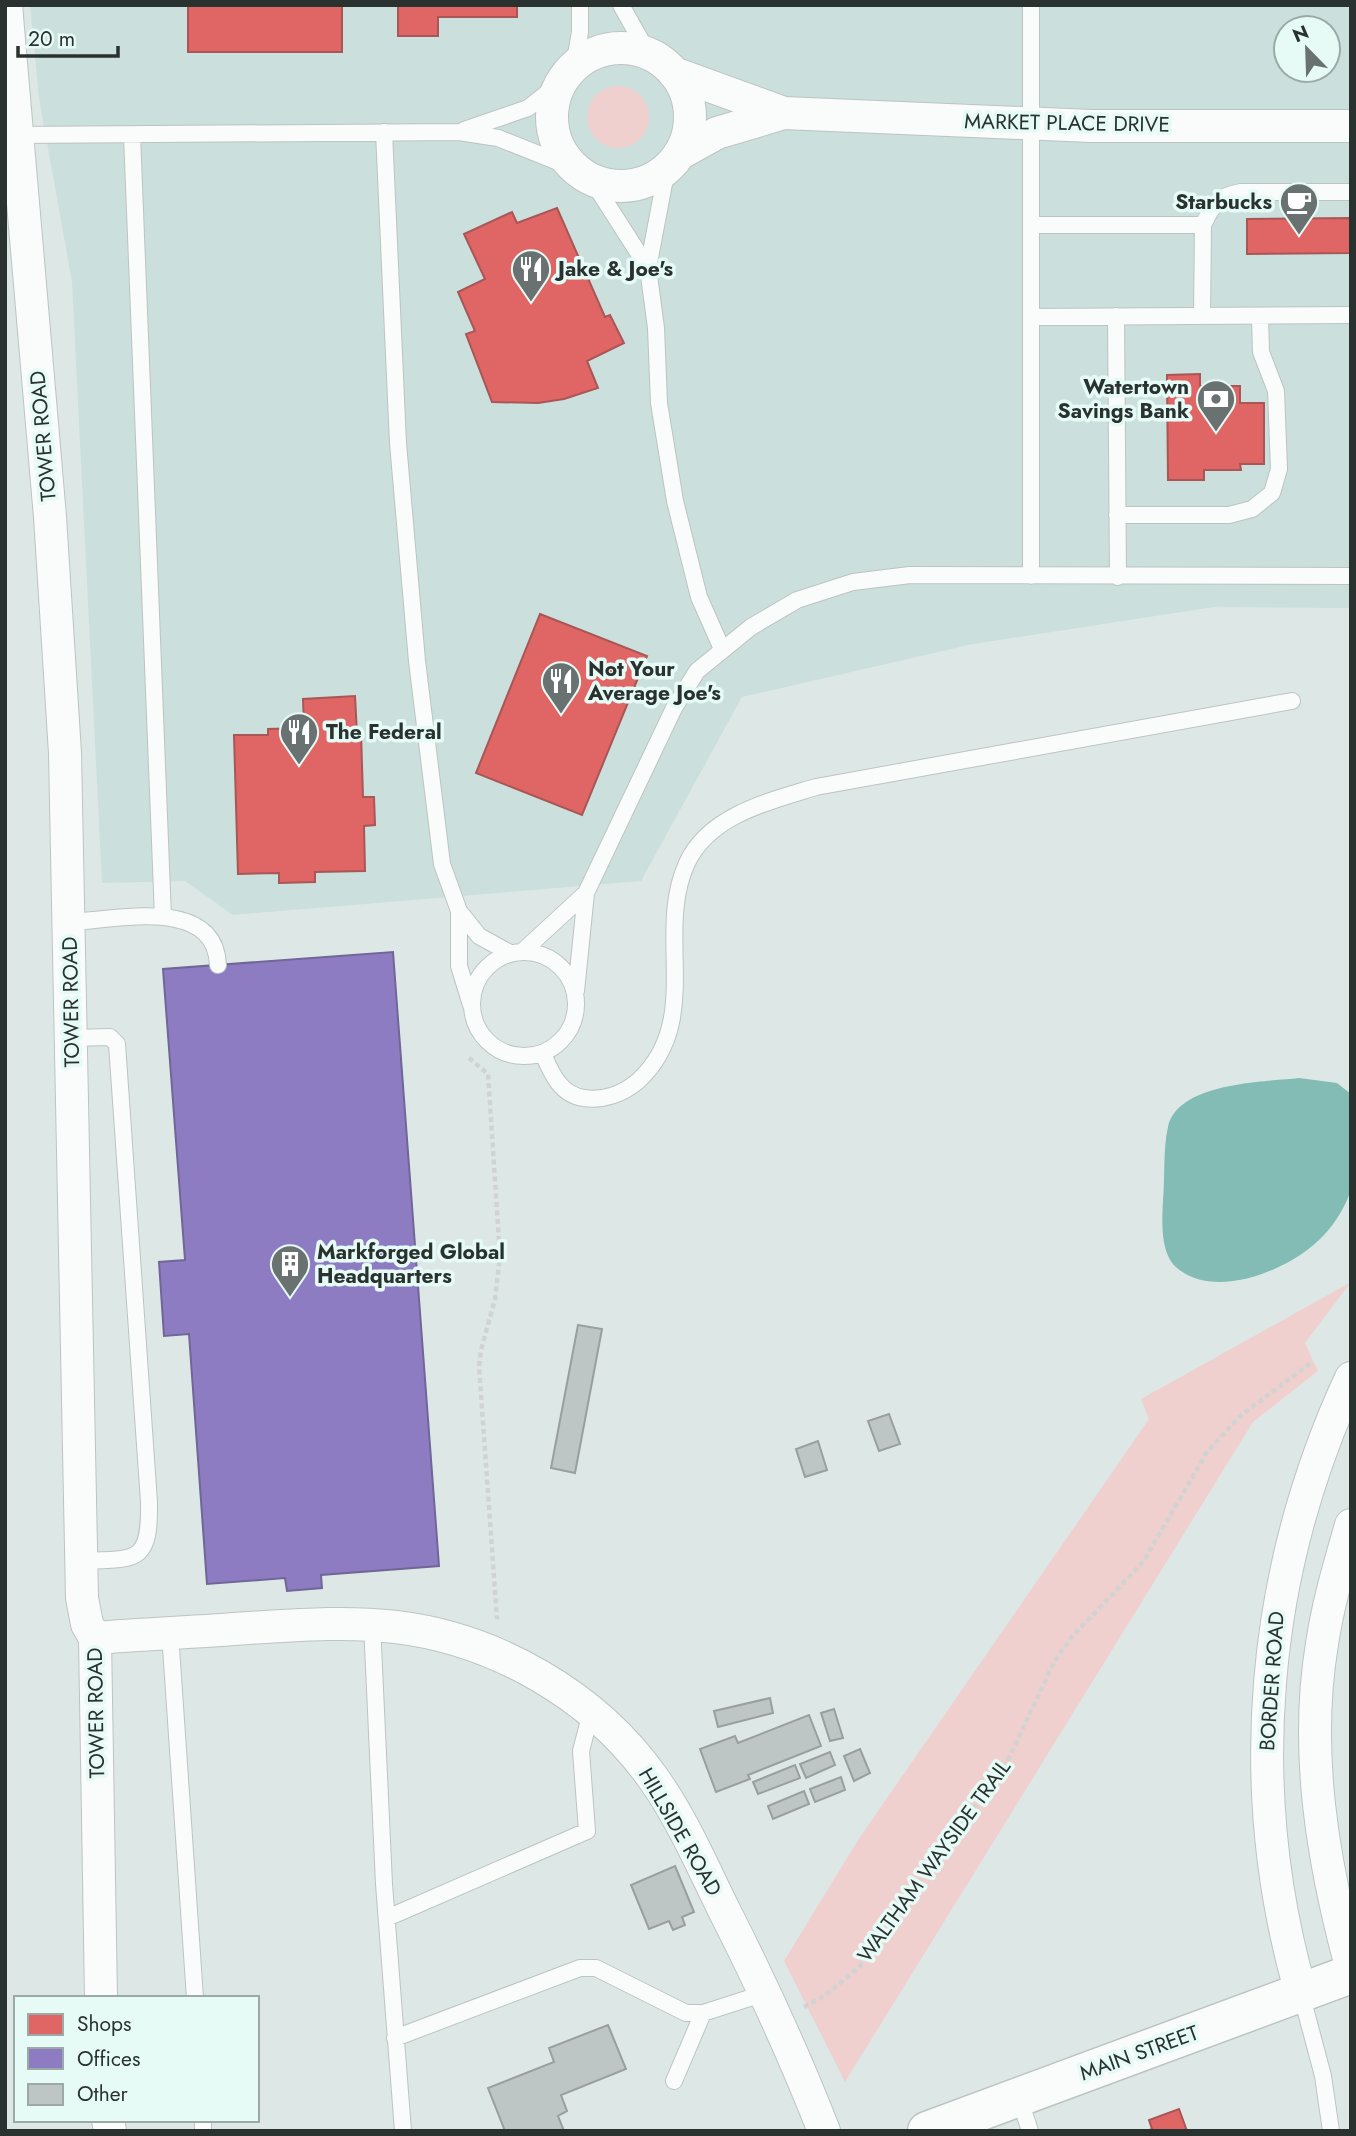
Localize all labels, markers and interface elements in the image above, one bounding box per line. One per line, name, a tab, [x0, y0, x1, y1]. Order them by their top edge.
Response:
scale bar	[18, 14, 117, 58]
north arrow	[1272, 14, 1342, 84]
text: N	[1288, 18, 1313, 49]
text: 20 m	[28, 24, 75, 54]
street label: MARKET PLACE DRIVE	[964, 106, 1170, 140]
cafe icon: Starbucks	[1278, 181, 1320, 236]
place label: Starbucks	[1175, 187, 1272, 217]
restaurant icon: Jake & Joe's	[510, 248, 552, 303]
place label: Jake & Joe's	[554, 254, 674, 284]
street label: TOWER ROAD	[22, 369, 64, 503]
place label: Watertown Savings Bank	[1058, 372, 1189, 426]
bank icon: Watertown Savings Bank	[1195, 378, 1237, 433]
place label: Not Your Average Joe's	[587, 654, 721, 708]
restaurant icon: Not Your Average Joe's	[540, 660, 582, 715]
restaurant icon: The Federal	[278, 711, 320, 766]
place label: The Federal	[326, 717, 442, 747]
street label: TOWER ROAD	[55, 936, 87, 1068]
place label: Markforged Global Headquarters	[317, 1237, 505, 1291]
building icon: Markforged Global Headquarters	[269, 1243, 311, 1298]
street label: BORDER ROAD	[1252, 1610, 1292, 1752]
street label: TOWER ROAD	[80, 1647, 112, 1779]
street label: WALTHAM WAYSIDE TRAIL	[850, 1753, 1018, 1969]
street label: HILLSIDE ROAD	[631, 1762, 729, 1902]
legend	[14, 1996, 259, 2122]
text: Shops	[77, 2009, 131, 2039]
street label: MAIN STREET	[1075, 2018, 1203, 2088]
text: Offices	[77, 2044, 140, 2074]
text: Other	[77, 2079, 128, 2109]

